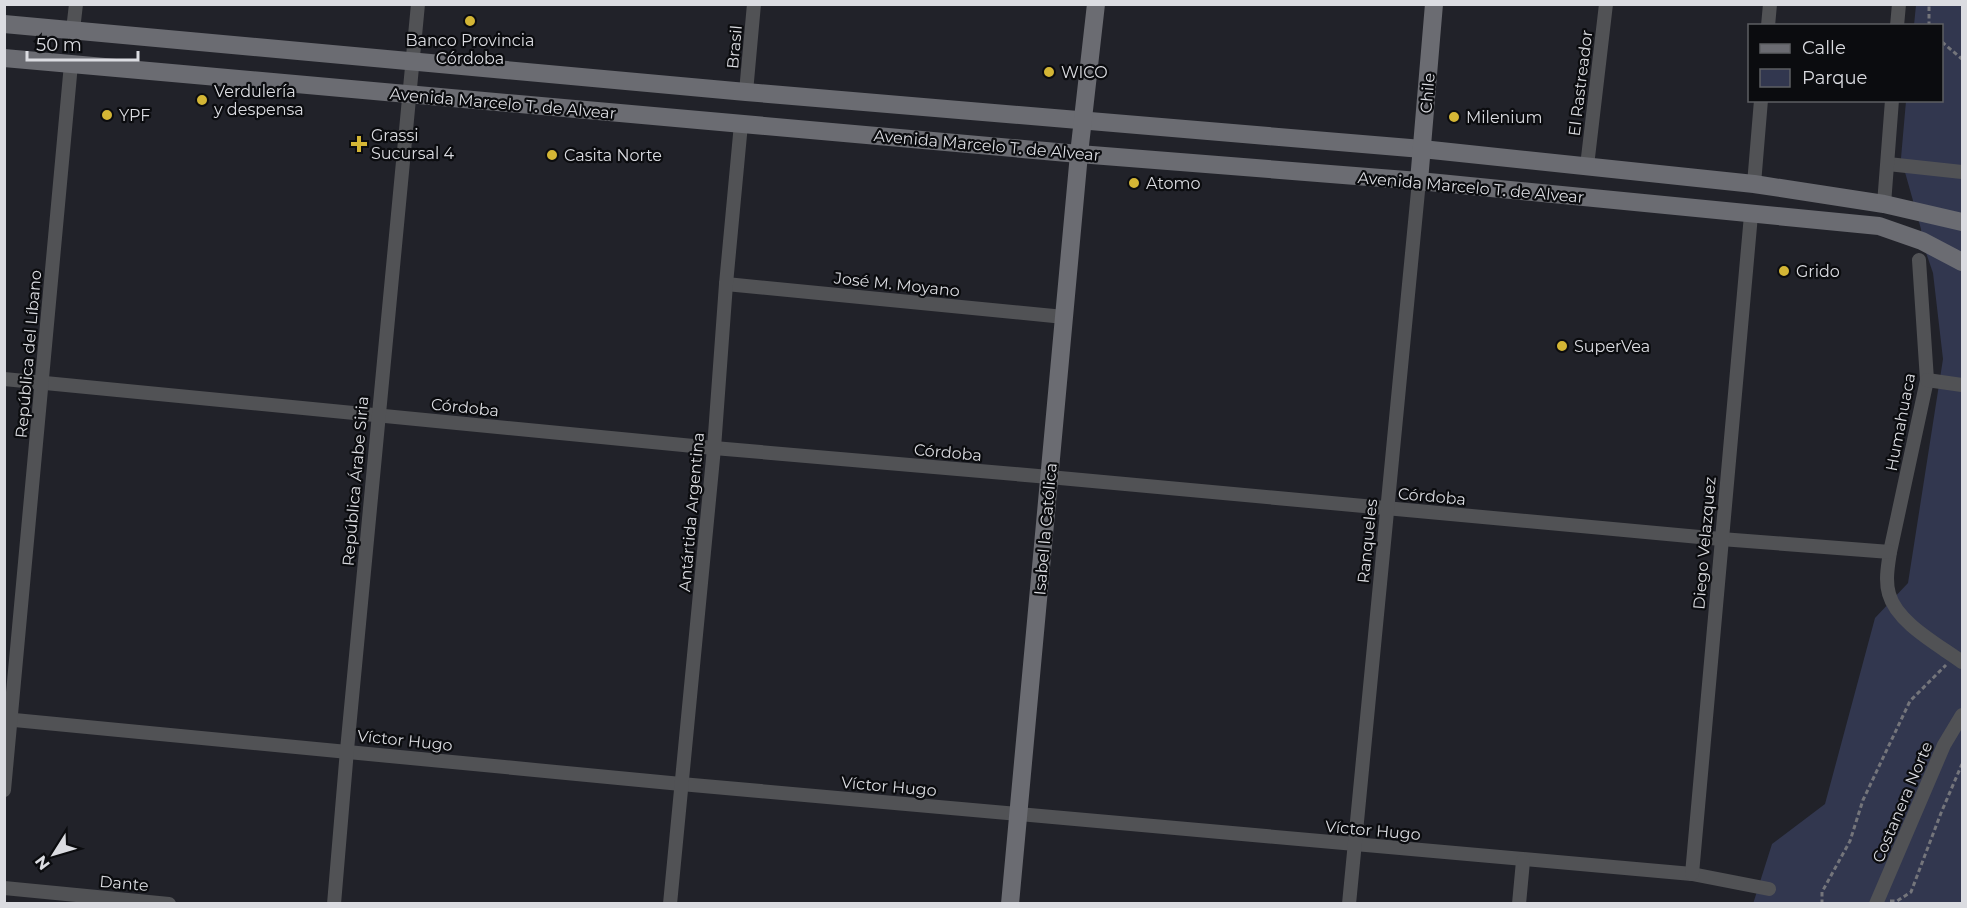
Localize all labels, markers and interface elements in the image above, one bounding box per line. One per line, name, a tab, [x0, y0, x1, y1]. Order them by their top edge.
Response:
marker: Banco Provincia Córdoba	[463, 14, 477, 28]
scale bar	[27, 24, 138, 62]
street label: Brasil	[723, 24, 746, 70]
legend	[1748, 24, 1943, 102]
street label: El Rastreador	[1565, 29, 1596, 137]
place label: Banco Provincia Córdoba	[406, 31, 534, 68]
text: 50 m	[36, 34, 82, 56]
text: Calle	[1802, 37, 1846, 59]
place label: WICO	[1061, 63, 1108, 82]
marker: WICO	[1042, 65, 1056, 79]
text: Parque	[1802, 67, 1868, 89]
street label: Chile	[1416, 72, 1439, 114]
place label: Verdulería y despensa	[213, 82, 304, 119]
street label: Avenida Marcelo T. de Alvear	[389, 84, 617, 123]
marker: Verdulería y despensa	[195, 93, 209, 107]
place label: YPF	[119, 106, 150, 125]
marker: YPF	[100, 108, 114, 122]
place label: Milenium	[1466, 108, 1542, 127]
marker: Milenium	[1447, 110, 1461, 124]
place label: Grassi Sucursal 4	[371, 126, 454, 163]
street label: Avenida Marcelo T. de Alvear	[873, 126, 1101, 165]
marker: Grassi Sucursal 4	[352, 137, 366, 151]
place label: Casita Norte	[564, 146, 662, 165]
marker: Casita Norte	[545, 148, 559, 162]
street label: Avenida Marcelo T. de Alvear	[1357, 168, 1585, 207]
place label: Atomo	[1146, 174, 1201, 193]
marker: Atomo	[1127, 176, 1141, 190]
place label: Grido	[1796, 262, 1840, 281]
marker: Grido	[1777, 264, 1791, 278]
street label: José M. Moyano	[832, 268, 961, 301]
street label: República del Líbano	[12, 269, 45, 439]
place label: SuperVea	[1574, 337, 1650, 356]
marker: SuperVea	[1555, 339, 1569, 353]
street label: Humahuaca	[1882, 371, 1919, 473]
street label: Córdoba	[430, 394, 500, 421]
street label: República Árabe Siria	[339, 395, 372, 567]
street label: Antártida Argentina	[675, 432, 708, 593]
street label: Córdoba	[913, 440, 983, 465]
street label: Isabel la Católica	[1030, 462, 1061, 596]
street label: Diego Velazquez	[1689, 476, 1720, 610]
street label: Córdoba	[1397, 484, 1467, 509]
street label: Ranqueles	[1354, 498, 1381, 584]
street label: Víctor Hugo	[356, 726, 454, 755]
street label: Costanera Norte	[1868, 739, 1937, 866]
street label: Víctor Hugo	[840, 773, 938, 800]
street label: Víctor Hugo	[1324, 817, 1422, 844]
north arrow	[24, 824, 84, 884]
text: N	[31, 852, 54, 874]
street label: Dante	[99, 872, 149, 895]

